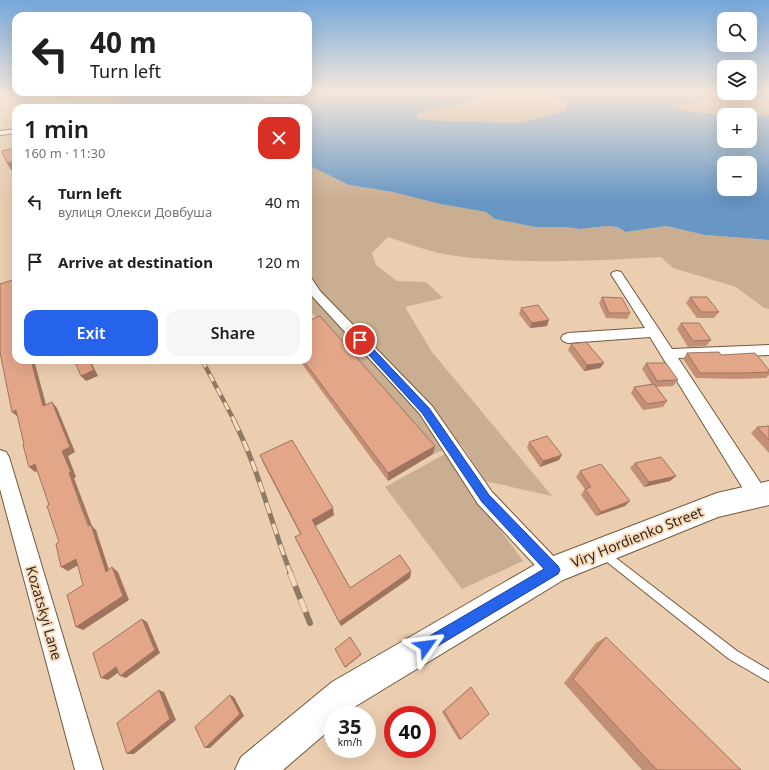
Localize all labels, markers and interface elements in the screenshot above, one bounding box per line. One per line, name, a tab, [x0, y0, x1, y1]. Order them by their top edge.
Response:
map controls	[717, 12, 757, 196]
button: search	[717, 12, 757, 52]
text: 40 m	[90, 23, 157, 61]
icon: left	[24, 28, 76, 80]
text: Turn left	[90, 59, 161, 83]
button: layers	[717, 60, 757, 100]
button: +	[717, 108, 757, 148]
text: 1 min	[24, 112, 89, 145]
button: close	[258, 117, 300, 159]
text: 160 m · 11:30	[24, 144, 105, 162]
button: −	[717, 156, 757, 196]
text: Turn left	[58, 183, 122, 203]
icon: left	[24, 191, 46, 213]
text: 40 m	[265, 192, 300, 212]
text: вулиця Олекси Довбуша	[58, 203, 212, 221]
icon: arrive	[24, 251, 46, 273]
text: Arrive at destination	[58, 252, 213, 272]
text: 120 m	[256, 252, 300, 272]
button: Exit	[24, 310, 158, 356]
button: Share	[166, 310, 300, 356]
pin	[343, 323, 377, 357]
icon: arrive	[349, 329, 371, 351]
street label: Viry Hordienko Street	[568, 501, 705, 572]
street label: Kozatskyi Lane	[22, 564, 67, 662]
position arrow	[405, 625, 447, 667]
speed limit sign: 40	[384, 706, 436, 758]
text: 35	[339, 713, 361, 740]
text: km/h	[338, 735, 362, 749]

